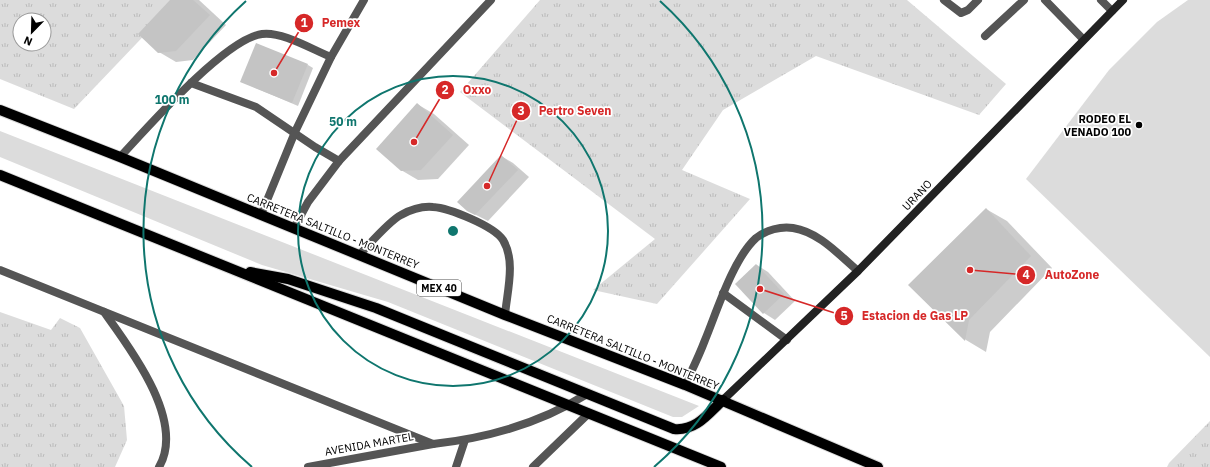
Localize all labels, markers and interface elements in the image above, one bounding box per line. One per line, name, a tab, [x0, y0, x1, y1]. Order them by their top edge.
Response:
callout: Pemex	[294, 11, 368, 35]
north arrow	[12, 12, 52, 52]
text: 1	[300, 15, 308, 30]
text: Pemex	[322, 15, 360, 30]
text: N	[22, 33, 34, 49]
callout: Oxxo	[435, 78, 499, 102]
text: 2	[441, 82, 449, 97]
text: Oxxo	[463, 82, 492, 97]
text: 100 m	[154, 92, 190, 107]
callout: Pertro Seven	[511, 99, 620, 123]
text: 3	[517, 103, 525, 118]
text: Pertro Seven	[539, 103, 611, 118]
place label: RODEO EL VENADO 100	[1064, 112, 1131, 139]
text: 50 m	[329, 114, 357, 129]
marker: RODEO EL VENADO 100	[1134, 120, 1144, 130]
street label: URANO	[899, 177, 935, 213]
street label: CARRETERA SALTILLO - MONTERREY	[245, 190, 422, 272]
centre of rings	[446, 224, 460, 238]
callout: AutoZone	[1016, 263, 1107, 287]
text: 4	[1022, 267, 1030, 282]
text: AutoZone	[1045, 267, 1100, 282]
road number: MEX 40	[417, 280, 461, 296]
callout: Estacion de Gas LP	[834, 304, 977, 328]
text: 5	[840, 308, 848, 323]
text: Estacion de Gas LP	[862, 308, 968, 323]
street label: CARRETERA SALTILLO - MONTERREY	[545, 311, 722, 393]
street label: AVENIDA MARTEL	[324, 429, 415, 459]

